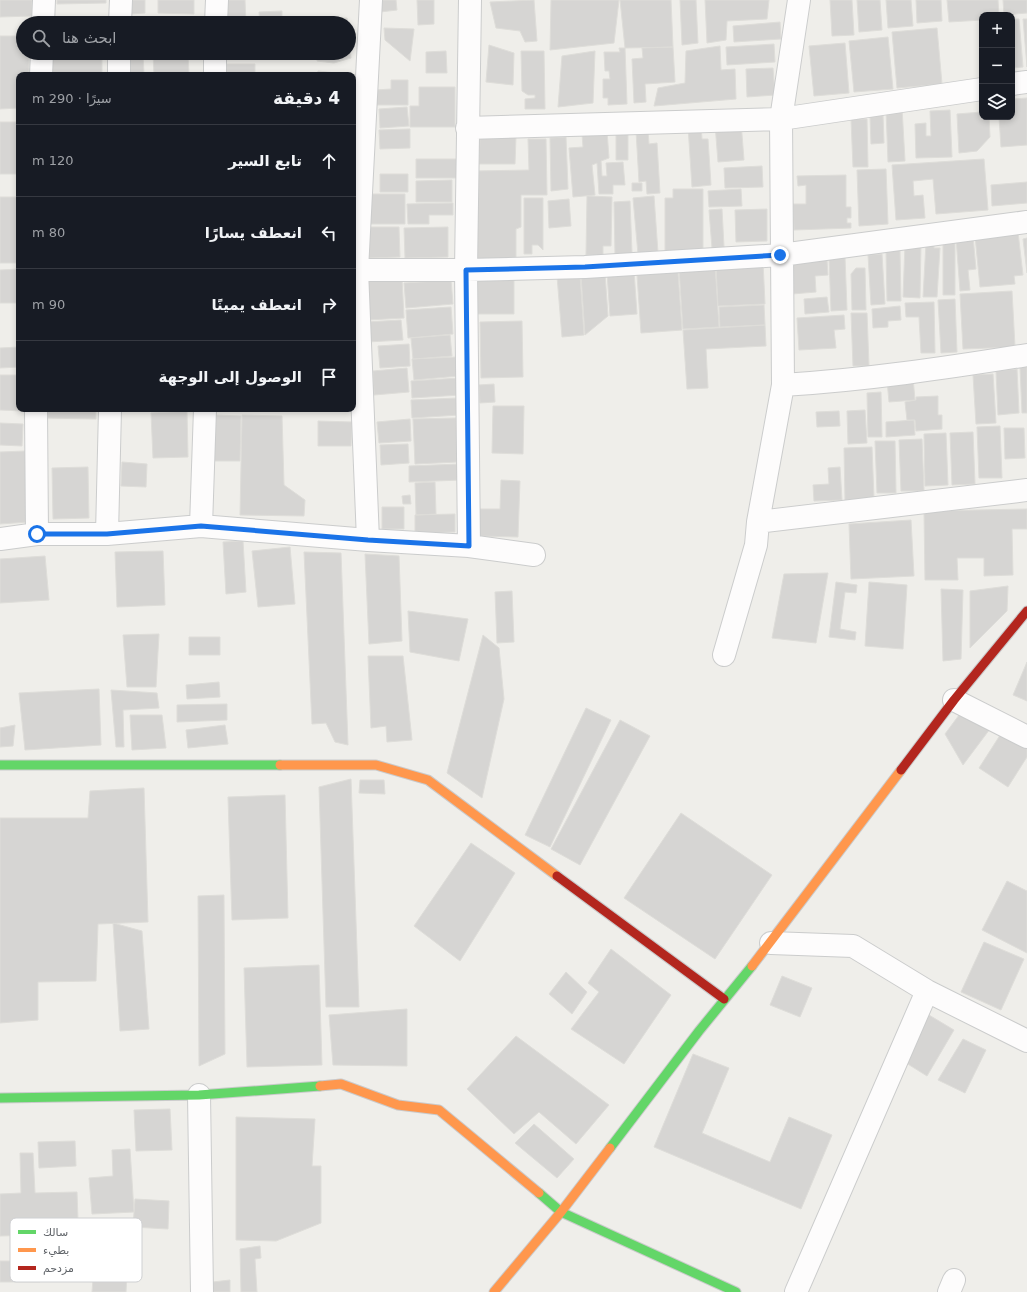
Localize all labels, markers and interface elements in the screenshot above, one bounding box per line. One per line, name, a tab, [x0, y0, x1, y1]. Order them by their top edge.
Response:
map controls	[979, 12, 1015, 120]
button: +	[979, 12, 1015, 48]
search box	[16, 16, 356, 60]
icon: search	[30, 27, 52, 49]
text: ابحث هنا	[62, 29, 117, 47]
button: −	[979, 48, 1015, 84]
button: layers	[979, 84, 1015, 120]
text: 4 دقيقة	[273, 88, 340, 108]
text: سيرًا · 290 m	[32, 91, 112, 106]
icon: ahead	[318, 150, 340, 172]
text: تابع السير	[228, 152, 302, 170]
text: 120 m	[32, 153, 74, 168]
icon: left	[318, 222, 340, 244]
text: انعطف يسارًا	[205, 224, 302, 242]
text: 80 m	[32, 225, 65, 240]
route end	[771, 246, 789, 264]
icon: right	[318, 294, 340, 316]
text: انعطف يمينًا	[211, 296, 302, 314]
text: 90 m	[32, 297, 65, 312]
icon: arrive	[318, 366, 340, 388]
text: الوصول إلى الوجهة	[159, 368, 302, 386]
route start	[28, 525, 46, 543]
legend	[10, 1218, 142, 1282]
text: سالك	[43, 1226, 68, 1239]
text: بطيء	[43, 1244, 69, 1257]
text: مزدحم	[43, 1262, 74, 1275]

